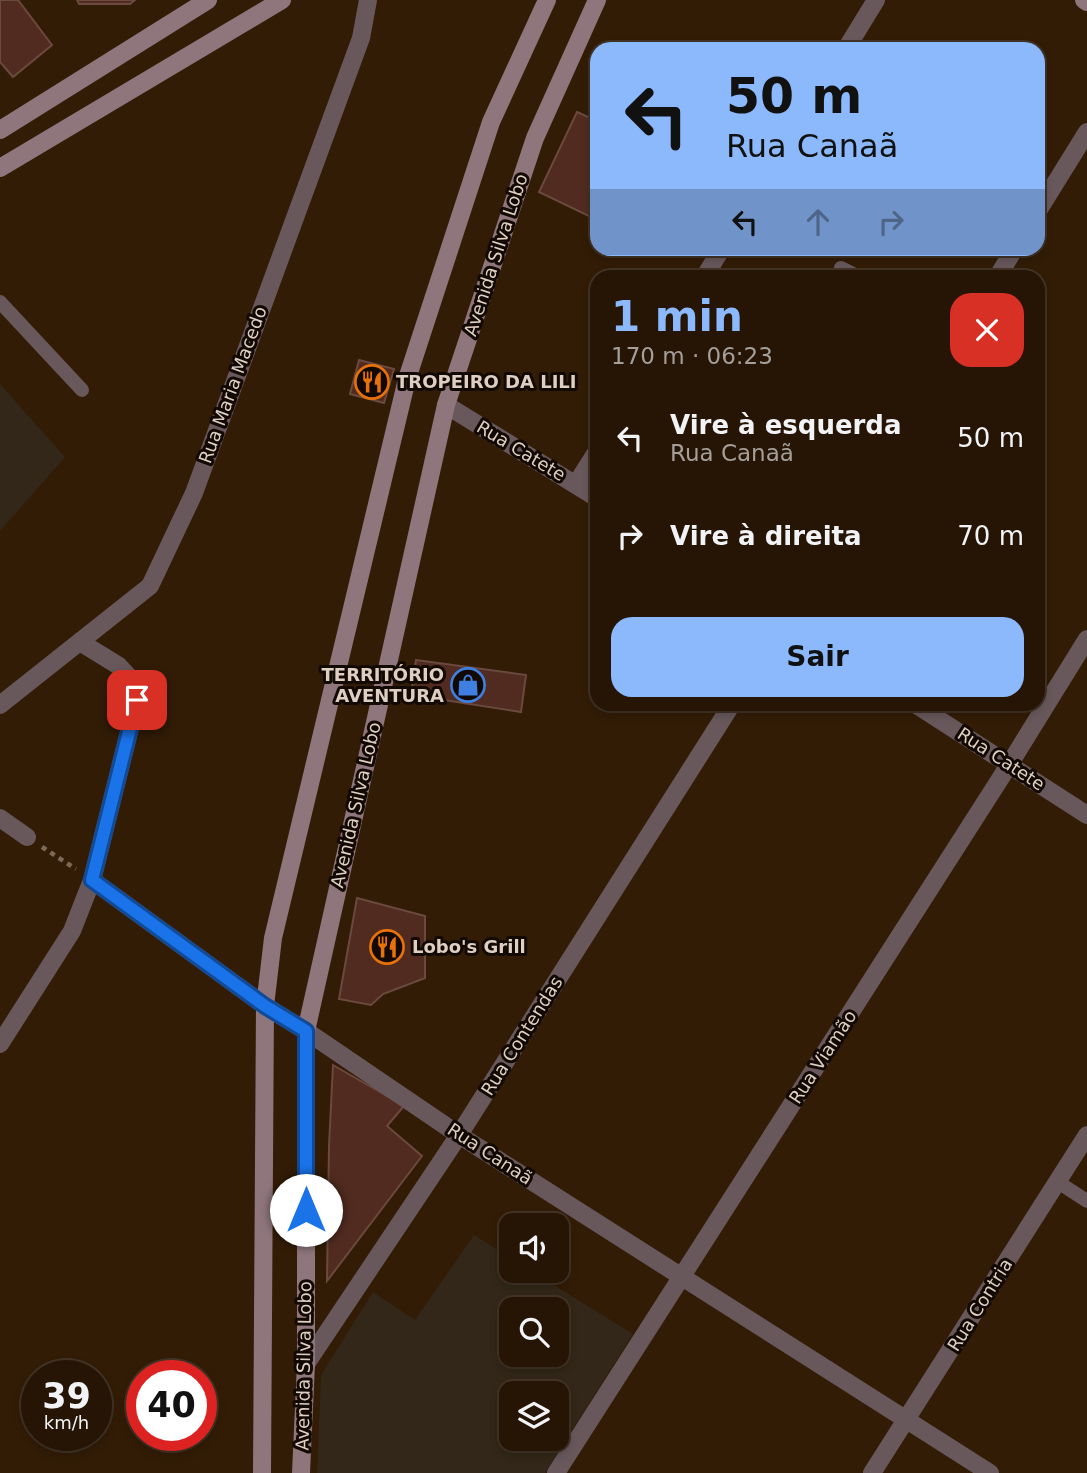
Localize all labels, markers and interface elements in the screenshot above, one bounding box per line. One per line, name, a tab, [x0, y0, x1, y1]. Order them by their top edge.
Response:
text: 50 m	[726, 68, 862, 125]
icon: left	[611, 70, 702, 161]
text: Rua Canaã	[726, 127, 898, 165]
street label: Avenida Silva Lobo	[459, 171, 532, 339]
icon: left	[726, 203, 764, 241]
icon: ahead	[799, 203, 837, 241]
icon: right	[872, 203, 910, 241]
text: 1 min	[611, 292, 743, 341]
button: close	[950, 293, 1024, 367]
street label: Rua Maria Macedo	[194, 303, 271, 466]
text: 170 m · 06:23	[611, 343, 773, 369]
restaurant icon: TROPEIRO DA LILI	[353, 363, 391, 401]
place label: TROPEIRO DA LILI	[396, 371, 577, 392]
text: Vire à esquerda	[670, 410, 902, 440]
street label: Rua Catete	[473, 416, 569, 485]
icon: left	[611, 419, 649, 457]
text: 50 m	[957, 423, 1024, 453]
text: Rua Canaã	[670, 440, 794, 466]
icon: right	[611, 517, 649, 555]
text: Vire à direita	[670, 521, 862, 551]
text: 70 m	[957, 521, 1024, 551]
button: Sair	[611, 617, 1024, 697]
place label: TERRITÓRIO AVENTURA	[322, 664, 444, 706]
shop icon: TERRITÓRIO AVENTURA	[449, 666, 487, 704]
pin	[107, 670, 167, 730]
icon: arrive	[118, 681, 156, 719]
street label: Avenida Silva Lobo	[326, 720, 385, 890]
street label: Rua Catete	[954, 723, 1049, 795]
restaurant icon: Lobo's Grill	[368, 928, 406, 966]
place label: Lobo's Grill	[412, 936, 526, 957]
street label: Rua Contendas	[477, 972, 567, 1099]
street label: Rua Viamão	[785, 1006, 861, 1107]
street label: Rua Canaã	[444, 1118, 537, 1189]
position arrow	[269, 1173, 343, 1247]
map controls	[499, 1213, 569, 1451]
button: sound	[499, 1213, 569, 1283]
street label: Rua Contria	[943, 1255, 1016, 1355]
street label: Avenida Silva Lobo	[292, 1281, 315, 1451]
button: search	[499, 1297, 569, 1367]
speed limit sign: 40	[126, 1360, 217, 1451]
text: 39	[42, 1376, 91, 1416]
button: layers	[499, 1381, 569, 1451]
text: km/h	[44, 1412, 89, 1433]

